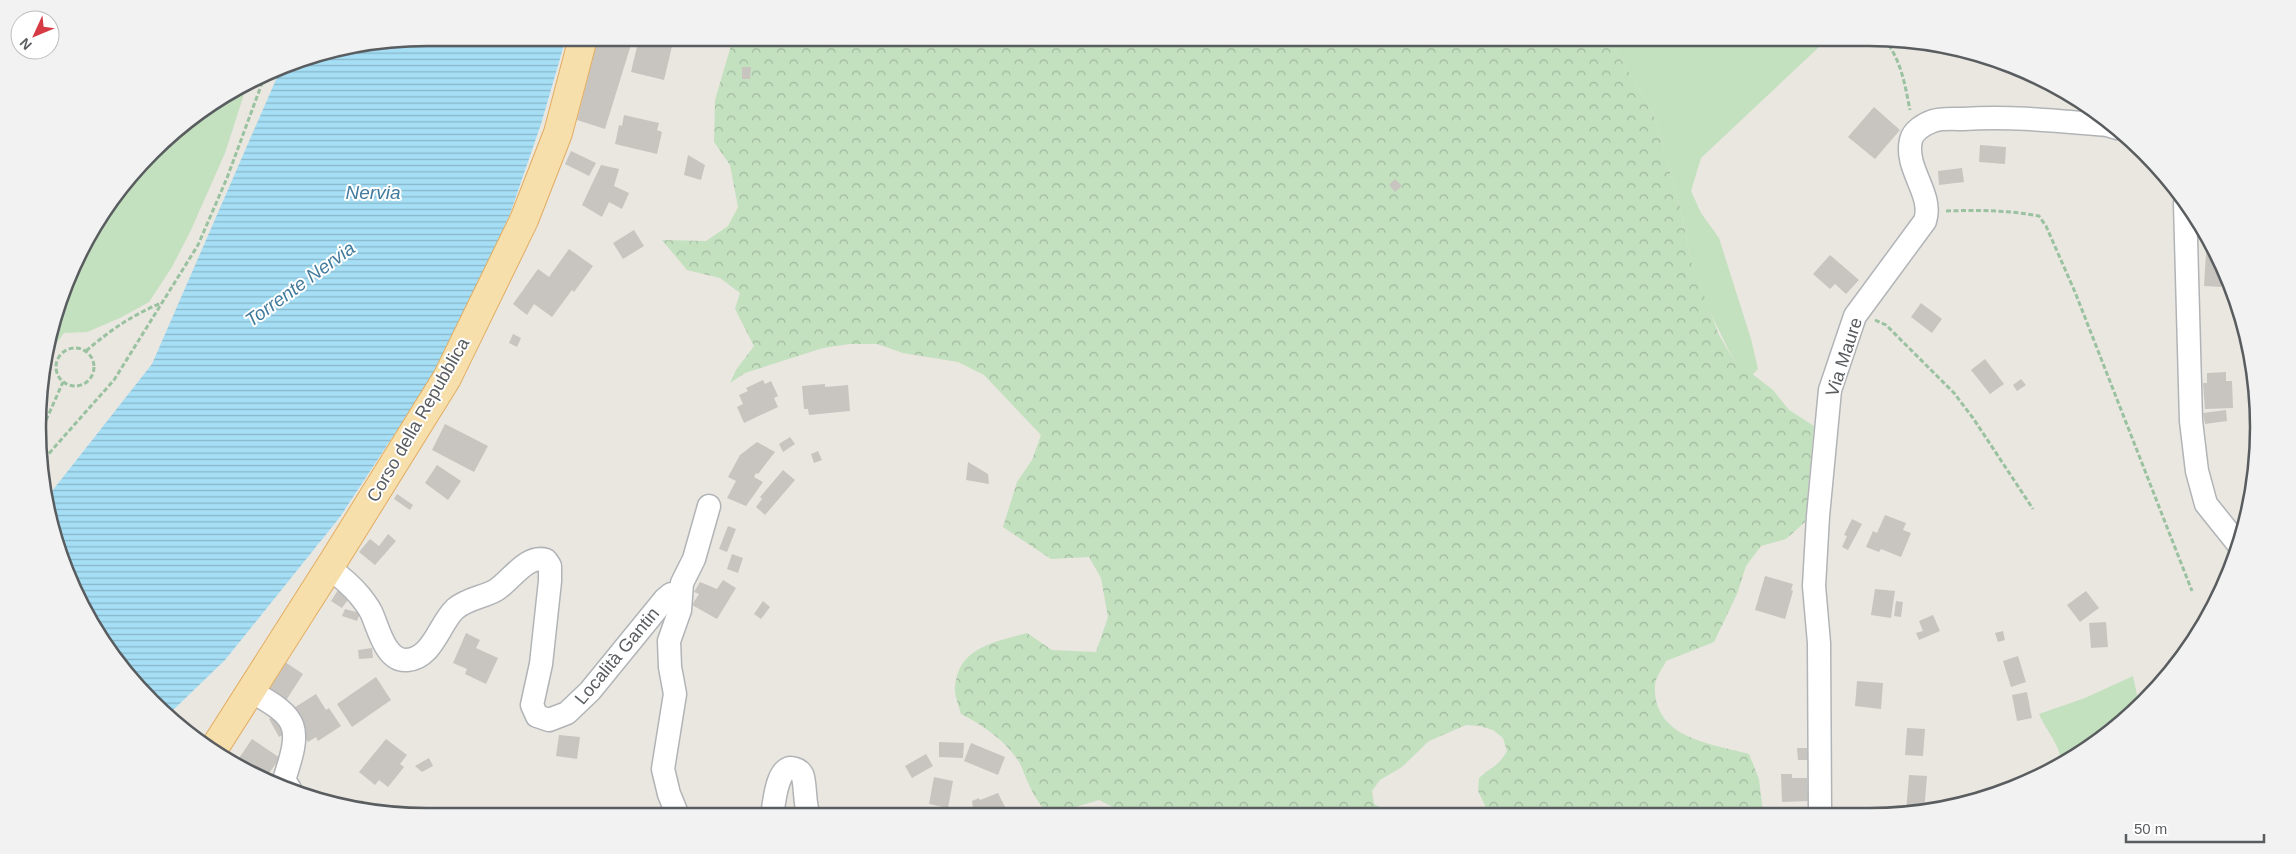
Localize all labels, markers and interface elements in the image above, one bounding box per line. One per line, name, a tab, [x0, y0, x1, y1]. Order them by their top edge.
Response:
north arrow	[10, 10, 60, 60]
text: N	[16, 35, 35, 53]
water label: Nervia	[346, 182, 400, 203]
water label: Torrente Nervia	[241, 237, 359, 331]
street label: Via Maure	[1822, 315, 1866, 399]
street label: Corso della Repubblica	[363, 334, 474, 506]
street label: Località Gantin	[571, 604, 663, 708]
scale bar	[2126, 812, 2264, 844]
text: 50 m	[2134, 820, 2167, 837]

